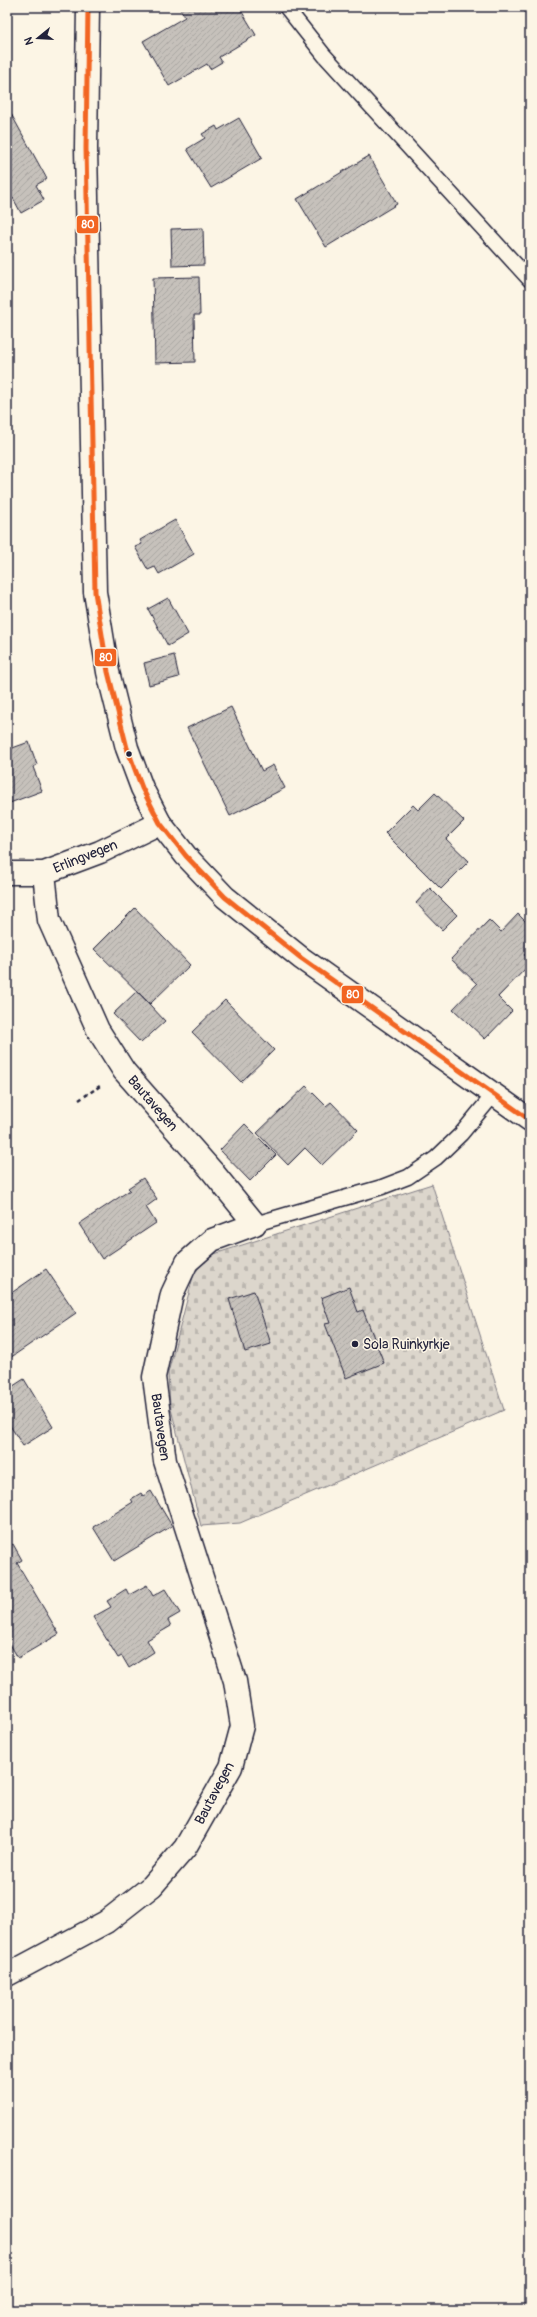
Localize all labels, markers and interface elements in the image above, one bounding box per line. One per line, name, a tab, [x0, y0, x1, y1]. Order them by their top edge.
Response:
north arrow	[18, 18, 58, 58]
text: N	[21, 35, 36, 46]
line badge: 80	[76, 215, 99, 234]
text: 80	[81, 218, 95, 231]
line badge: 80	[94, 648, 117, 667]
text: 80	[99, 651, 113, 664]
unlabelled marker	[124, 749, 134, 759]
street label: Erlingvegen	[51, 836, 120, 877]
line badge: 80	[341, 985, 364, 1004]
text: 80	[346, 988, 360, 1001]
street label: Bautavegen	[124, 1072, 181, 1135]
place label: Sola Ruinkyrkje	[363, 1336, 450, 1353]
marker: Sola Ruinkyrkje	[350, 1339, 360, 1349]
street label: Bautavegen	[147, 1392, 174, 1462]
street label: Bautavegen	[191, 1759, 238, 1827]

